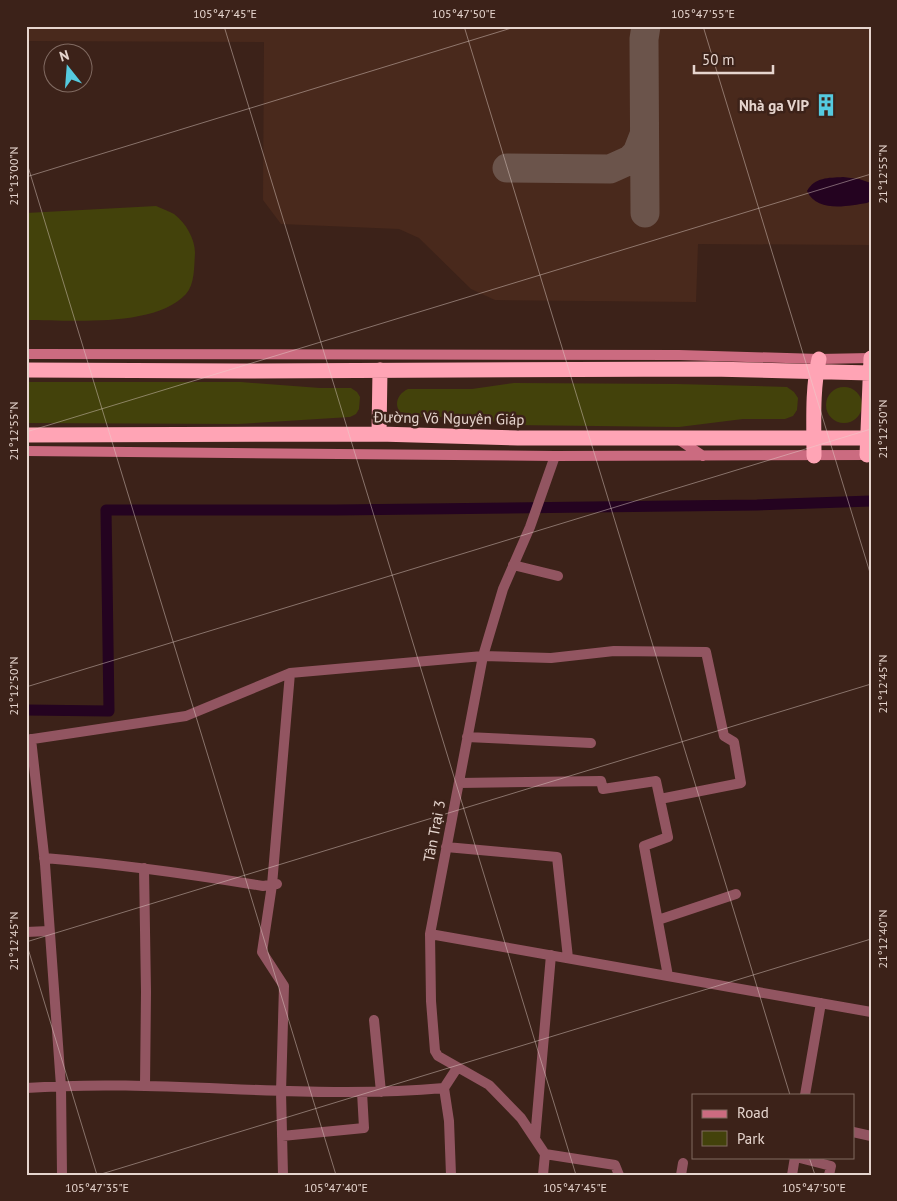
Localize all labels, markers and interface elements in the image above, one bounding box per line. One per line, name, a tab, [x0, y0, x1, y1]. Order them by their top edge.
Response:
text: 105°47'45"E	[193, 6, 257, 21]
text: 105°47'50"E	[432, 6, 496, 21]
text: 105°47'55"E	[671, 6, 735, 21]
north arrow	[42, 42, 92, 92]
scale bar	[694, 42, 773, 74]
text: N	[57, 46, 71, 66]
text: 50 m	[702, 50, 735, 69]
building icon: Nhà ga VIP	[813, 92, 839, 118]
place label: Nhà ga VIP	[739, 96, 809, 115]
text: 21°12'55"N	[875, 144, 890, 204]
text: 21°13'00"N	[6, 146, 21, 206]
text: 21°12'50"N	[875, 399, 890, 459]
text: 21°12'55"N	[6, 401, 21, 461]
street label: Đường Võ Nguyên Giáp	[372, 407, 525, 429]
text: 21°12'45"N	[875, 654, 890, 714]
text: 21°12'50"N	[6, 656, 21, 716]
street label: Tân Trại 3	[419, 798, 449, 864]
text: 21°12'40"N	[875, 909, 890, 969]
text: 21°12'45"N	[6, 911, 21, 971]
legend	[692, 1094, 854, 1158]
text: Road	[737, 1103, 769, 1122]
text: Park	[737, 1129, 765, 1148]
text: 105°47'35"E	[65, 1180, 129, 1195]
text: 105°47'40"E	[304, 1180, 368, 1195]
text: 105°47'45"E	[543, 1180, 607, 1195]
text: 105°47'50"E	[782, 1180, 846, 1195]

